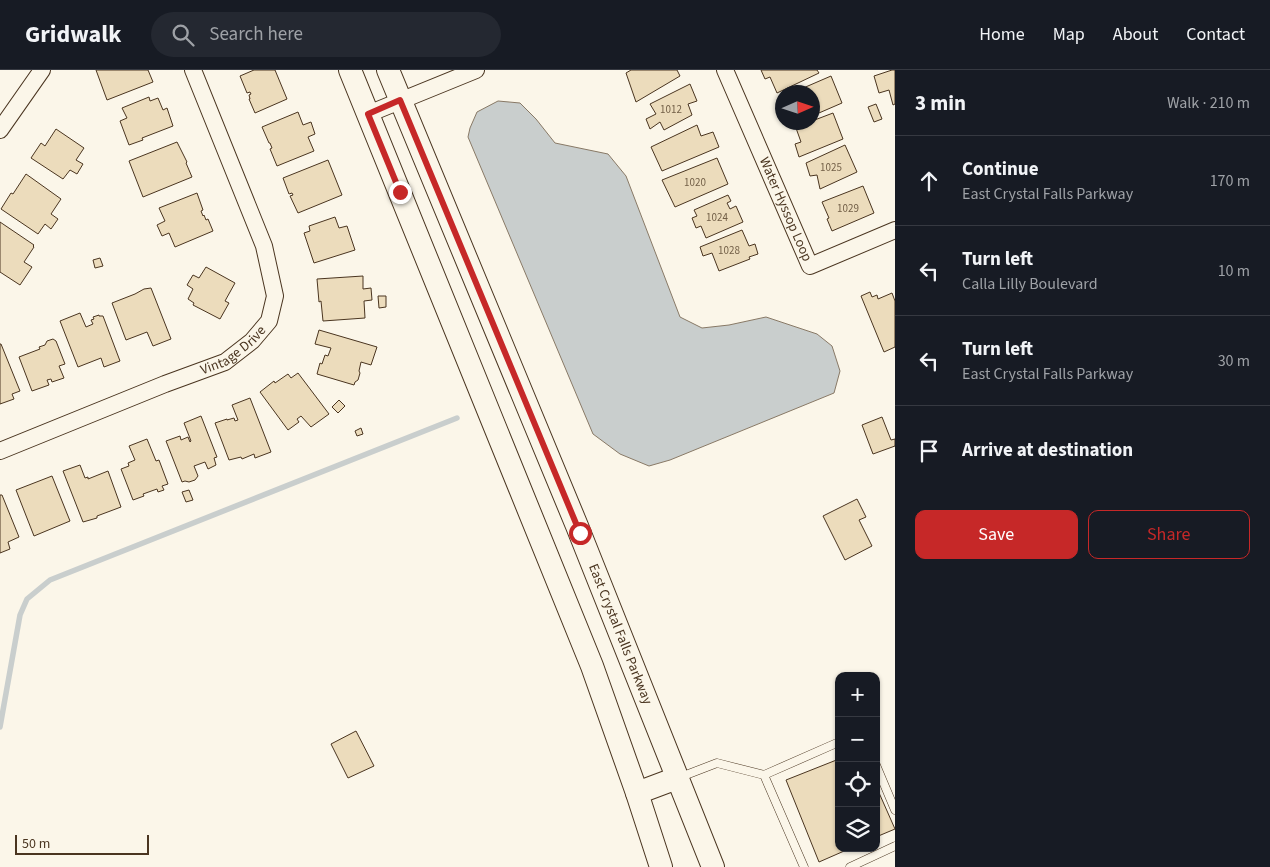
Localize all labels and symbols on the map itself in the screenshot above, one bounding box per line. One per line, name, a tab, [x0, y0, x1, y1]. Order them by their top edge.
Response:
north arrow	[775, 85, 820, 130]
house number: 1012	[660, 102, 682, 117]
street label: Water Hyssop Loop	[754, 154, 817, 265]
house number: 1025	[820, 160, 842, 175]
house number: 1020	[684, 175, 706, 190]
route end	[389, 181, 412, 204]
house number: 1029	[837, 201, 859, 216]
house number: 1024	[706, 210, 728, 225]
house number: 1028	[718, 243, 740, 258]
street label: Vintage Drive	[198, 321, 271, 380]
route start	[569, 522, 592, 545]
street label: East Crystal Falls Parkway	[583, 561, 657, 708]
scale bar	[15, 832, 149, 855]

